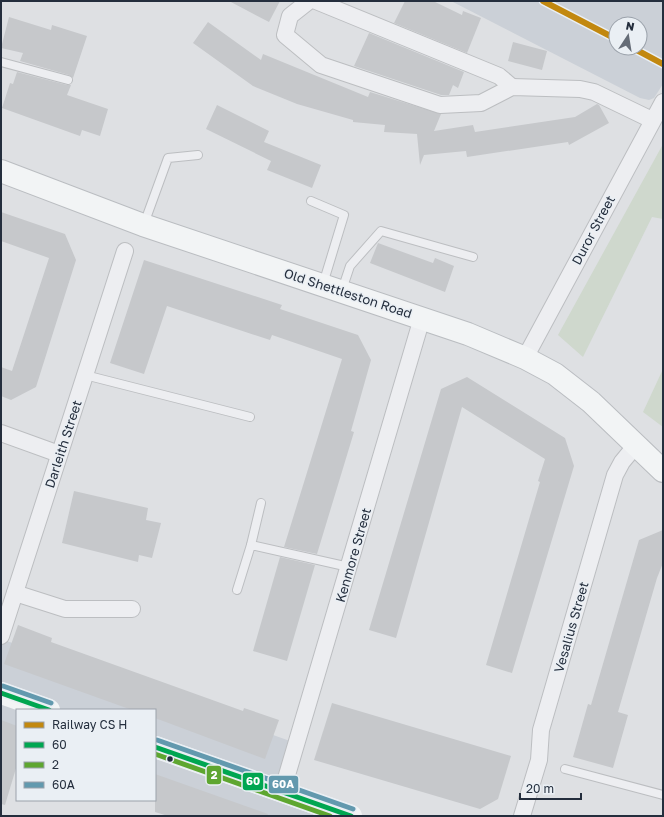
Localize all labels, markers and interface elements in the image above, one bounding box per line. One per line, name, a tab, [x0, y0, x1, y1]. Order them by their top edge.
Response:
north arrow	[608, 16, 648, 56]
text: N	[625, 19, 636, 33]
street label: Duror Street	[568, 192, 618, 268]
street label: Old Shettleston Road	[282, 265, 414, 321]
street label: Darleith Street	[41, 398, 85, 490]
street label: Kenmore Street	[332, 506, 374, 604]
street label: Vesalius Street	[550, 580, 592, 674]
legend	[16, 709, 156, 801]
text: Railway CS H	[52, 717, 127, 732]
text: 60	[52, 737, 67, 752]
unlabelled marker	[165, 754, 175, 764]
text: 2	[52, 757, 59, 772]
line badge: 2	[206, 765, 222, 785]
text: 2	[211, 768, 218, 781]
line badge: 60	[242, 772, 264, 791]
text: 60	[246, 774, 260, 787]
line badge: 60A	[268, 775, 299, 794]
scale bar	[520, 775, 581, 801]
text: 60A	[52, 777, 75, 792]
text: 60A	[272, 777, 294, 790]
text: 20 m	[526, 781, 554, 796]

